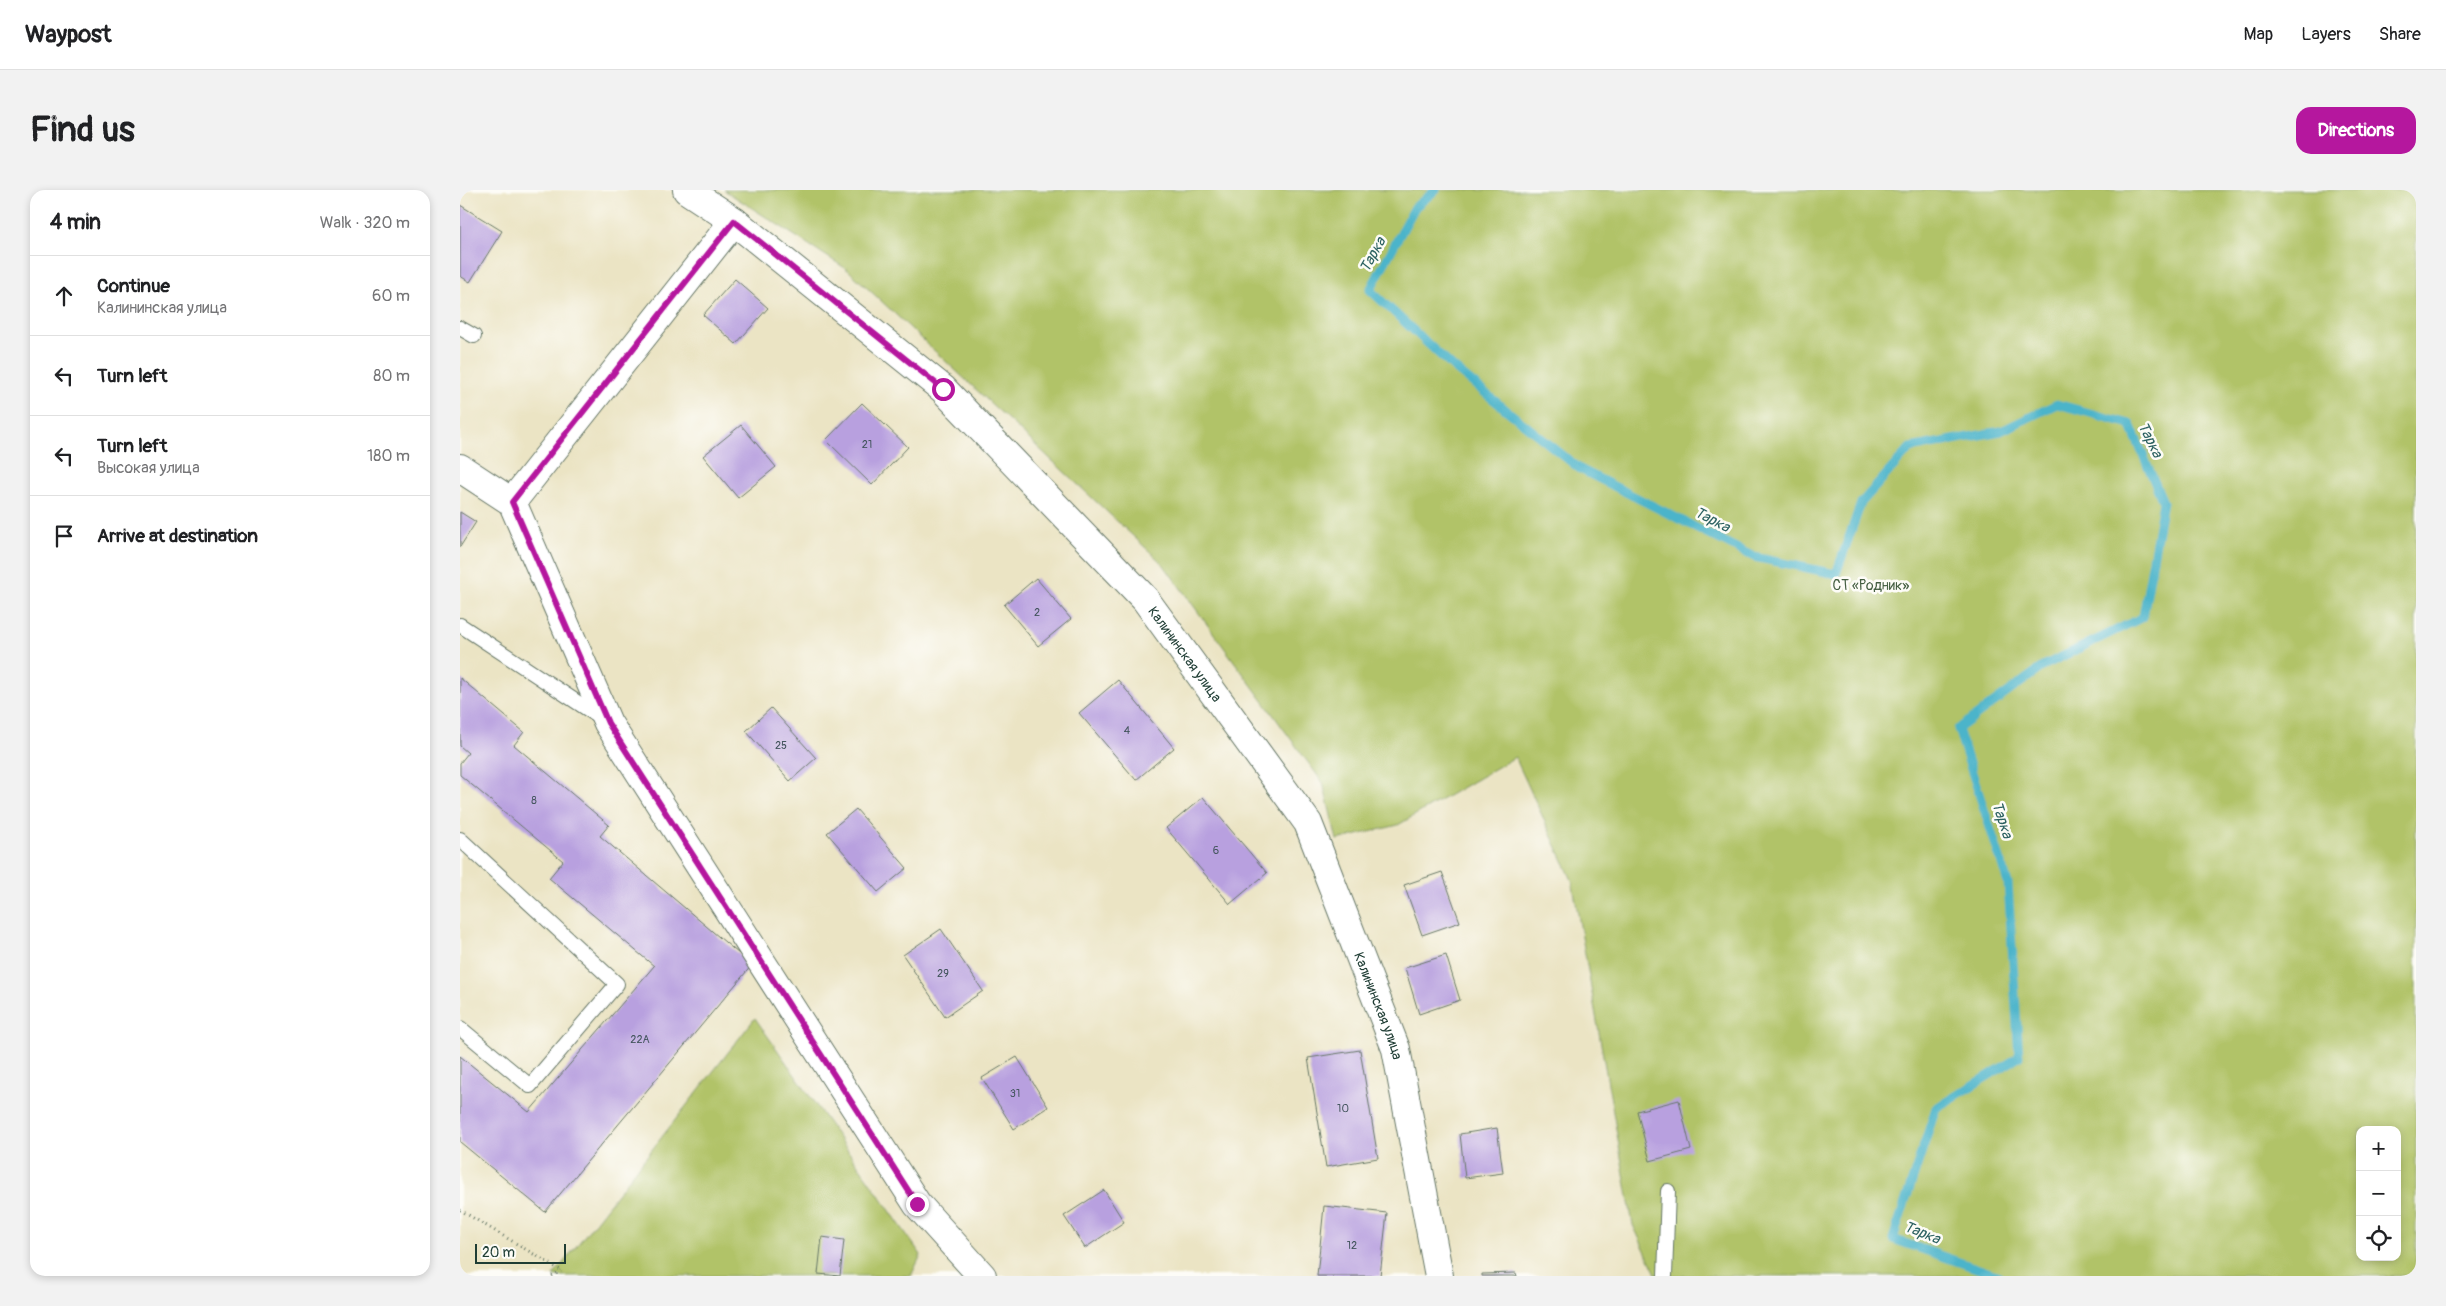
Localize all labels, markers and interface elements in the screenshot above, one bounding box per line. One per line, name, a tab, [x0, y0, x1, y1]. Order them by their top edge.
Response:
text: Waypost	[25, 20, 112, 49]
text: Map	[2244, 23, 2273, 46]
text: Layers	[2301, 23, 2351, 46]
text: Share	[2379, 23, 2421, 46]
button: Directions	[2296, 107, 2416, 154]
text: Find us	[30, 108, 135, 152]
text: 4 min	[50, 209, 101, 236]
text: Walk · 320 m	[320, 213, 410, 233]
water label: Тарка	[1356, 233, 1391, 276]
text: Continue	[97, 274, 170, 298]
icon: ahead	[50, 282, 78, 310]
text: 60 m	[372, 286, 410, 306]
text: Калининская улица	[97, 298, 227, 318]
icon: left	[50, 362, 78, 390]
text: Turn left	[97, 364, 167, 388]
text: 80 m	[373, 366, 410, 386]
route start	[932, 378, 955, 401]
water label: Тарка	[2133, 419, 2167, 462]
text: Turn left	[97, 434, 167, 458]
house number: 21	[862, 438, 872, 451]
icon: left	[50, 442, 78, 470]
text: 180 m	[367, 446, 410, 466]
text: Высокая улица	[97, 458, 200, 478]
water label: Тарка	[1691, 503, 1734, 537]
icon: arrive	[50, 522, 78, 550]
text: Arrive at destination	[97, 524, 258, 548]
park label: СТ «Родник»	[1833, 577, 1909, 594]
street label: Калининская улица	[1145, 603, 1225, 705]
house number: 2	[1034, 606, 1040, 619]
house number: 4	[1124, 724, 1131, 737]
house number: 25	[775, 739, 787, 752]
house number: 8	[531, 794, 537, 807]
water label: Тарка	[1987, 799, 2017, 842]
house number: 6	[1213, 844, 1219, 857]
street label: Калининская улица	[1351, 950, 1406, 1061]
house number: 29	[937, 967, 949, 980]
house number: 22А	[630, 1033, 650, 1046]
house number: 31	[1010, 1087, 1020, 1100]
house number: 10	[1337, 1102, 1349, 1115]
map controls	[2356, 1126, 2401, 1261]
button: +	[2356, 1126, 2401, 1171]
button: −	[2356, 1171, 2401, 1216]
route end	[906, 1193, 929, 1216]
button: locate	[2356, 1216, 2401, 1261]
water label: Тарка	[1901, 1217, 1944, 1249]
house number: 12	[1347, 1239, 1357, 1252]
scale bar	[475, 1241, 566, 1264]
text: 20 m	[482, 1244, 515, 1261]

